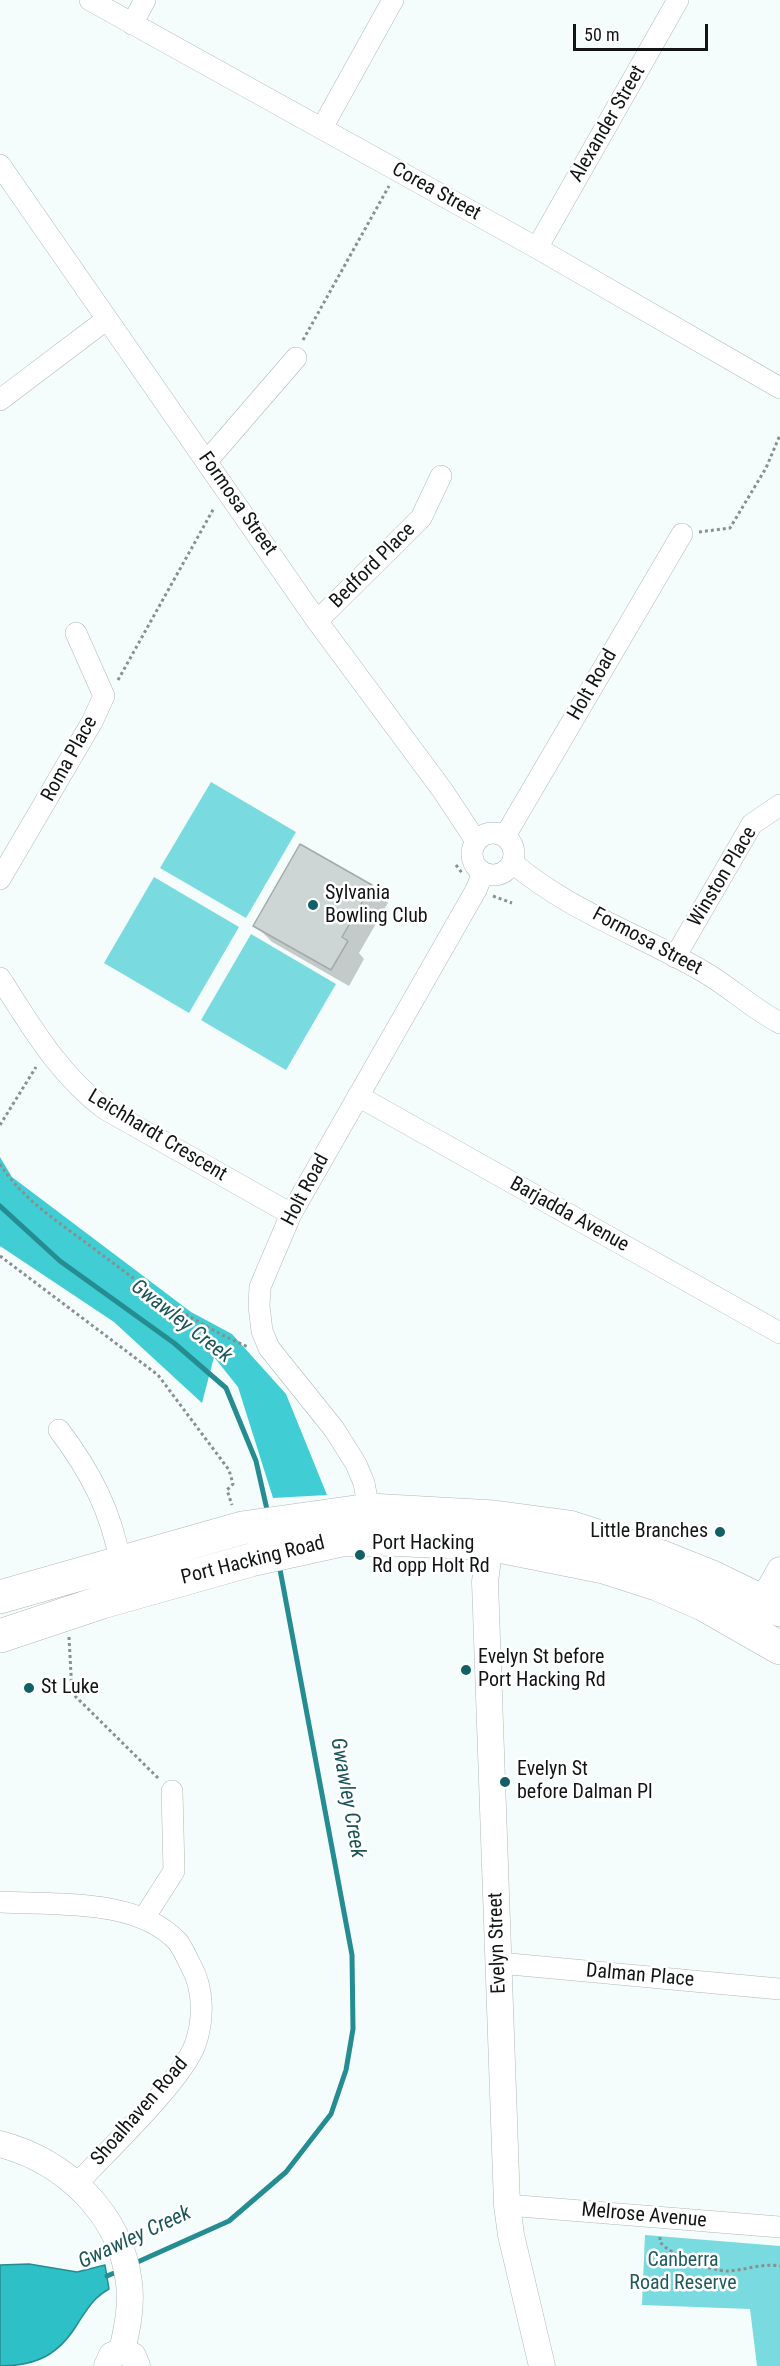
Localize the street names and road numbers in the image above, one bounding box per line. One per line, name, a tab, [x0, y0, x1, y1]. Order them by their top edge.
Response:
street label: Alexander Street	[565, 62, 651, 186]
street label: Corea Street	[387, 158, 485, 226]
street label: Formosa Street	[193, 448, 281, 560]
street label: Bedford Place	[325, 518, 421, 614]
street label: Holt Road	[563, 645, 623, 725]
street label: Roma Place	[37, 712, 103, 806]
street label: Winston Place	[684, 823, 762, 931]
street label: Formosa Street	[588, 903, 706, 981]
street label: Leichhardt Crescent	[83, 1085, 231, 1187]
street label: Holt Road	[277, 1150, 335, 1230]
street label: Barjadda Avenue	[505, 1172, 633, 1258]
street label: Port Hacking Road	[179, 1532, 327, 1590]
street label: Evelyn Street	[484, 1892, 512, 1994]
street label: Dalman Place	[585, 1959, 695, 1993]
street label: Shoalhaven Road	[86, 2053, 194, 2171]
street label: Melrose Avenue	[580, 2199, 708, 2233]

